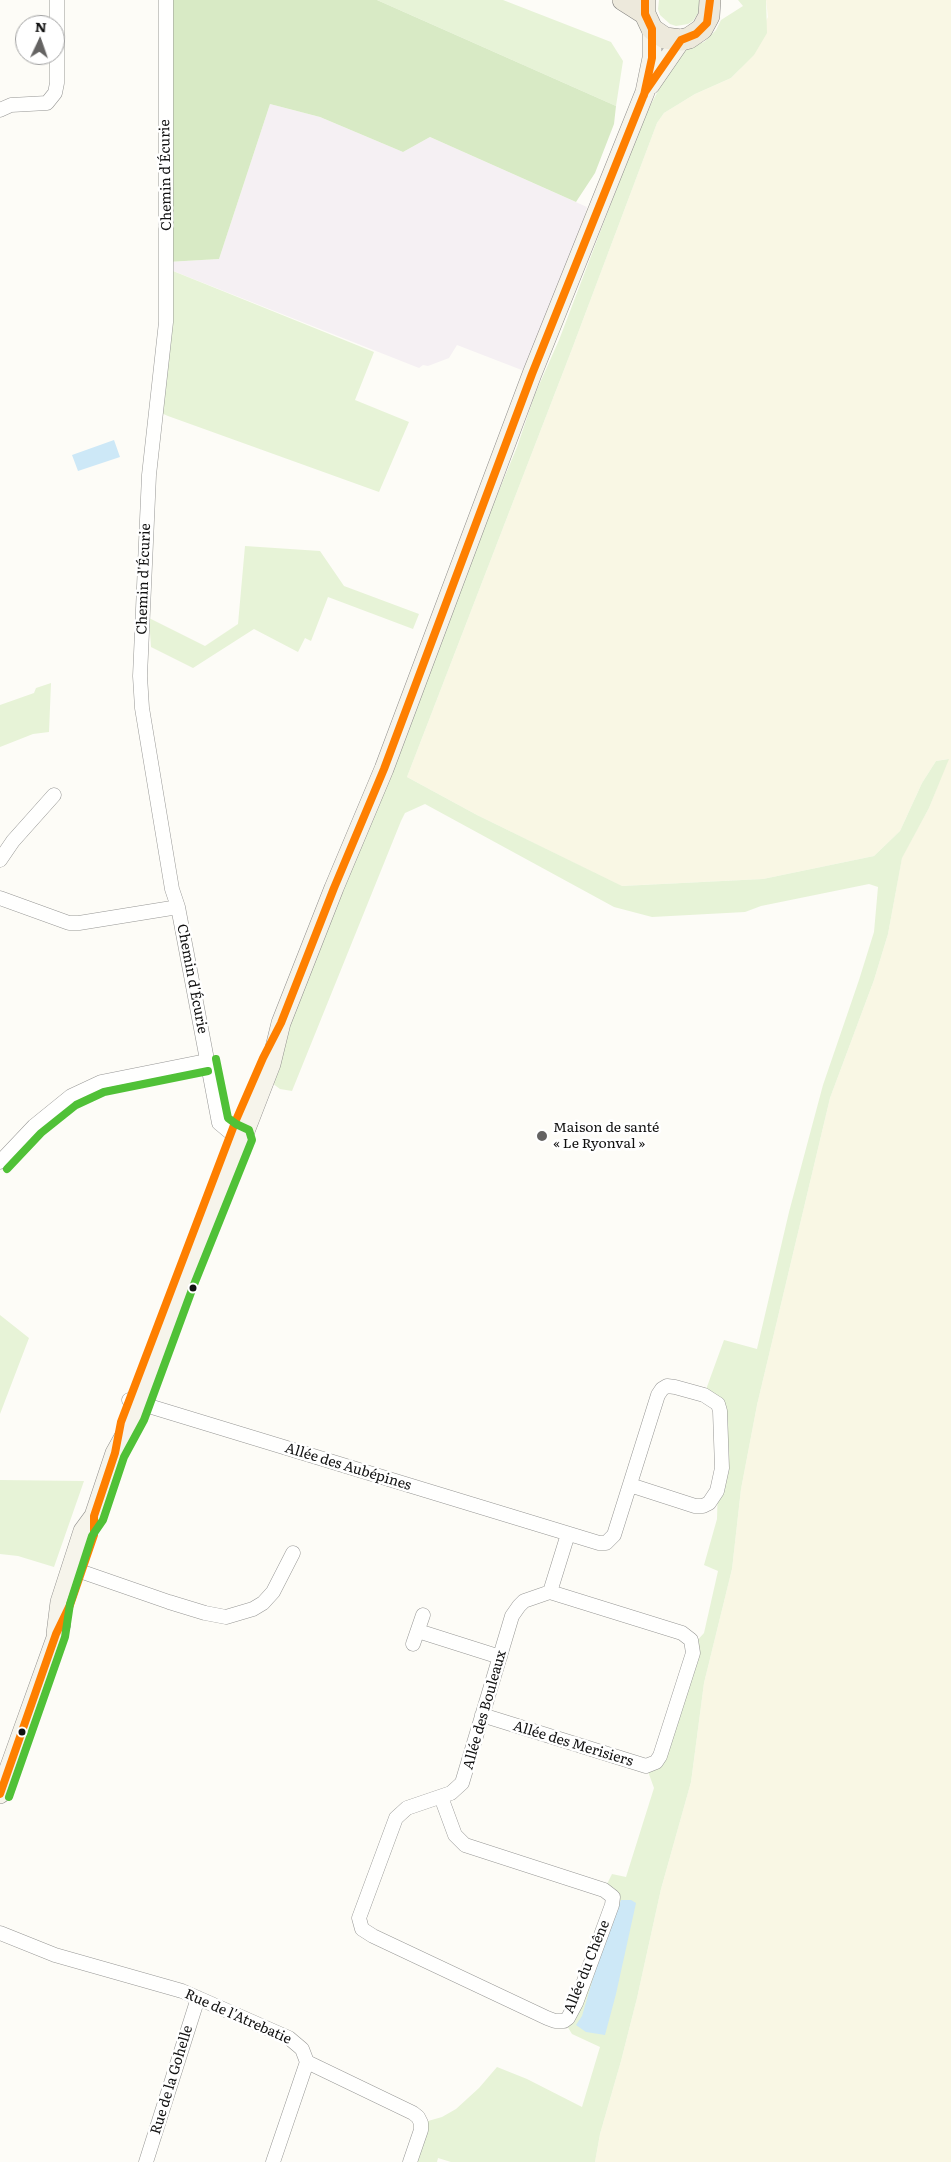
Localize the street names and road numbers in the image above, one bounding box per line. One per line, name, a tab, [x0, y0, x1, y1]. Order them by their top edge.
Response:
street label: Chemin d'Écurie	[157, 119, 175, 231]
street label: Chemin d'Écurie	[134, 523, 154, 635]
street label: Chemin d'Écurie	[173, 923, 211, 1035]
street label: Allée des Aubépines	[283, 1440, 413, 1494]
street label: Allée des Bouleaux	[460, 1648, 510, 1772]
street label: Allée des Merisiers	[511, 1718, 635, 1770]
street label: Allée du Chêne	[561, 1918, 613, 2016]
street label: Rue de l'Atrebatie	[182, 1986, 294, 2048]
street label: Rue de la Gohelle	[147, 2023, 197, 2137]

